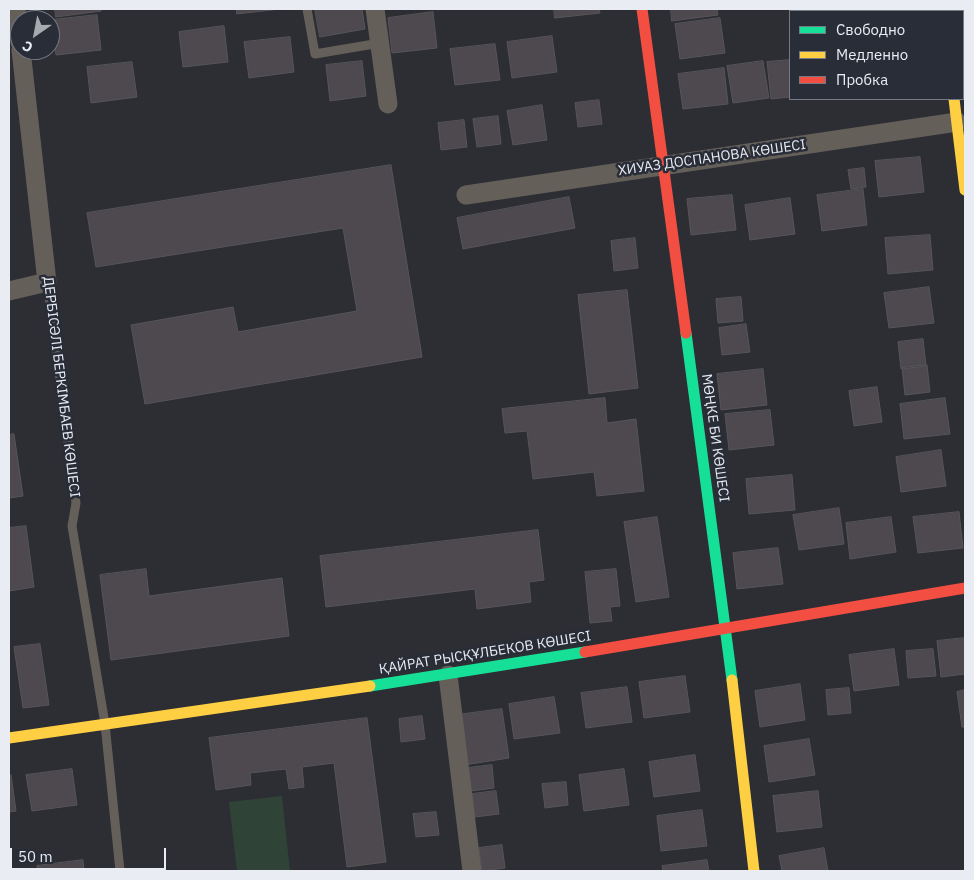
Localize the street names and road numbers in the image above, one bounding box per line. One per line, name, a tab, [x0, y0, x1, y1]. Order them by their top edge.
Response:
street label: ХИУАЗ ДОСПАНОВА КӨШЕСІ	[617, 137, 807, 179]
street label: ДЕРБІСӘЛІ БЕРКІМБАЕВ КӨШЕСІ	[39, 275, 83, 499]
street label: МӨҢКЕ БИ КӨШЕСІ	[698, 373, 732, 503]
street label: ҚАЙРАТ РЫСҚҰЛБЕКОВ КӨШЕСІ	[378, 628, 592, 678]

